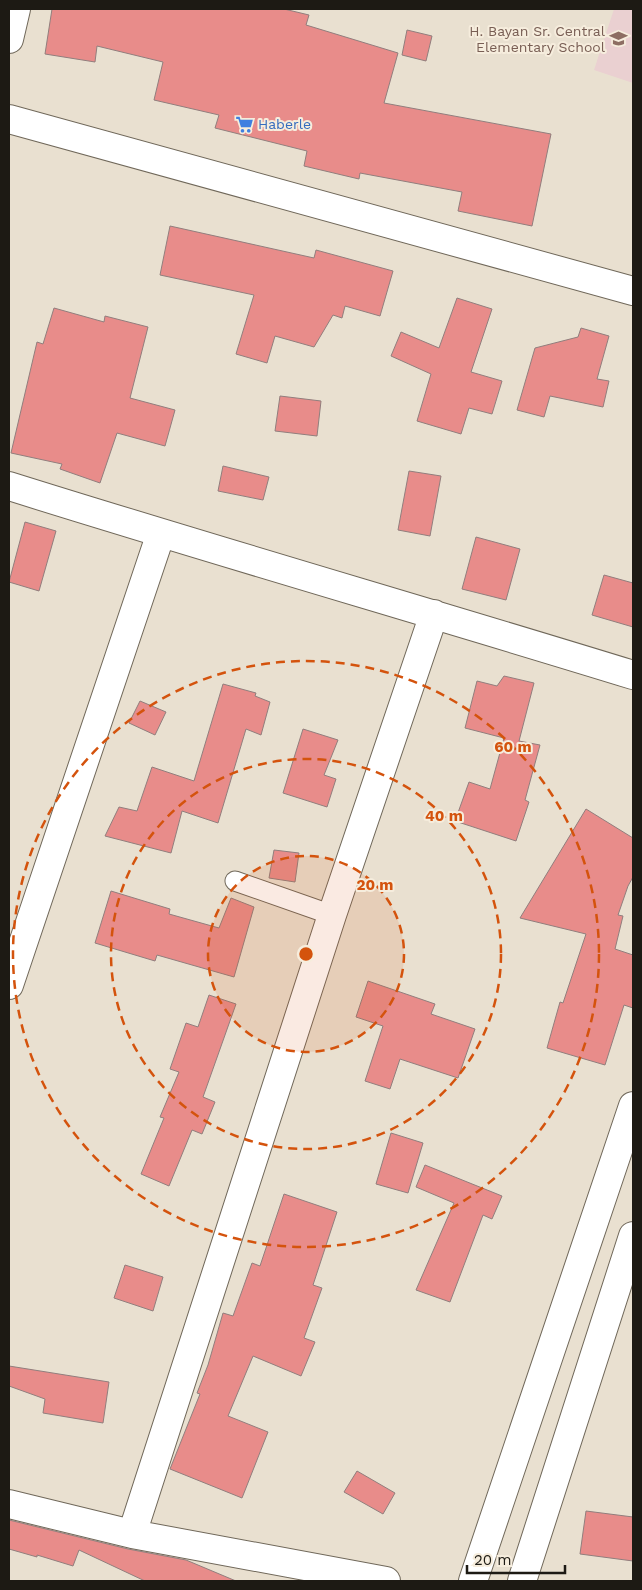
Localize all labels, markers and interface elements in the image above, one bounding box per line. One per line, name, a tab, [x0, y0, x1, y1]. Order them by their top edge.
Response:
place label: H. Bayan Sr. Central Elementary School	[469, 23, 606, 55]
school or university icon: H. Bayan Sr. Central Elementary School	[609, 29, 629, 49]
supermarket icon: Haberle	[234, 114, 254, 134]
place label: Haberle	[258, 116, 311, 132]
text: 60 m	[494, 738, 532, 756]
text: 40 m	[425, 807, 463, 825]
text: 20 m	[356, 876, 394, 894]
centre of rings	[297, 945, 315, 963]
scale bar	[467, 1542, 564, 1574]
text: 20 m	[474, 1551, 512, 1569]

